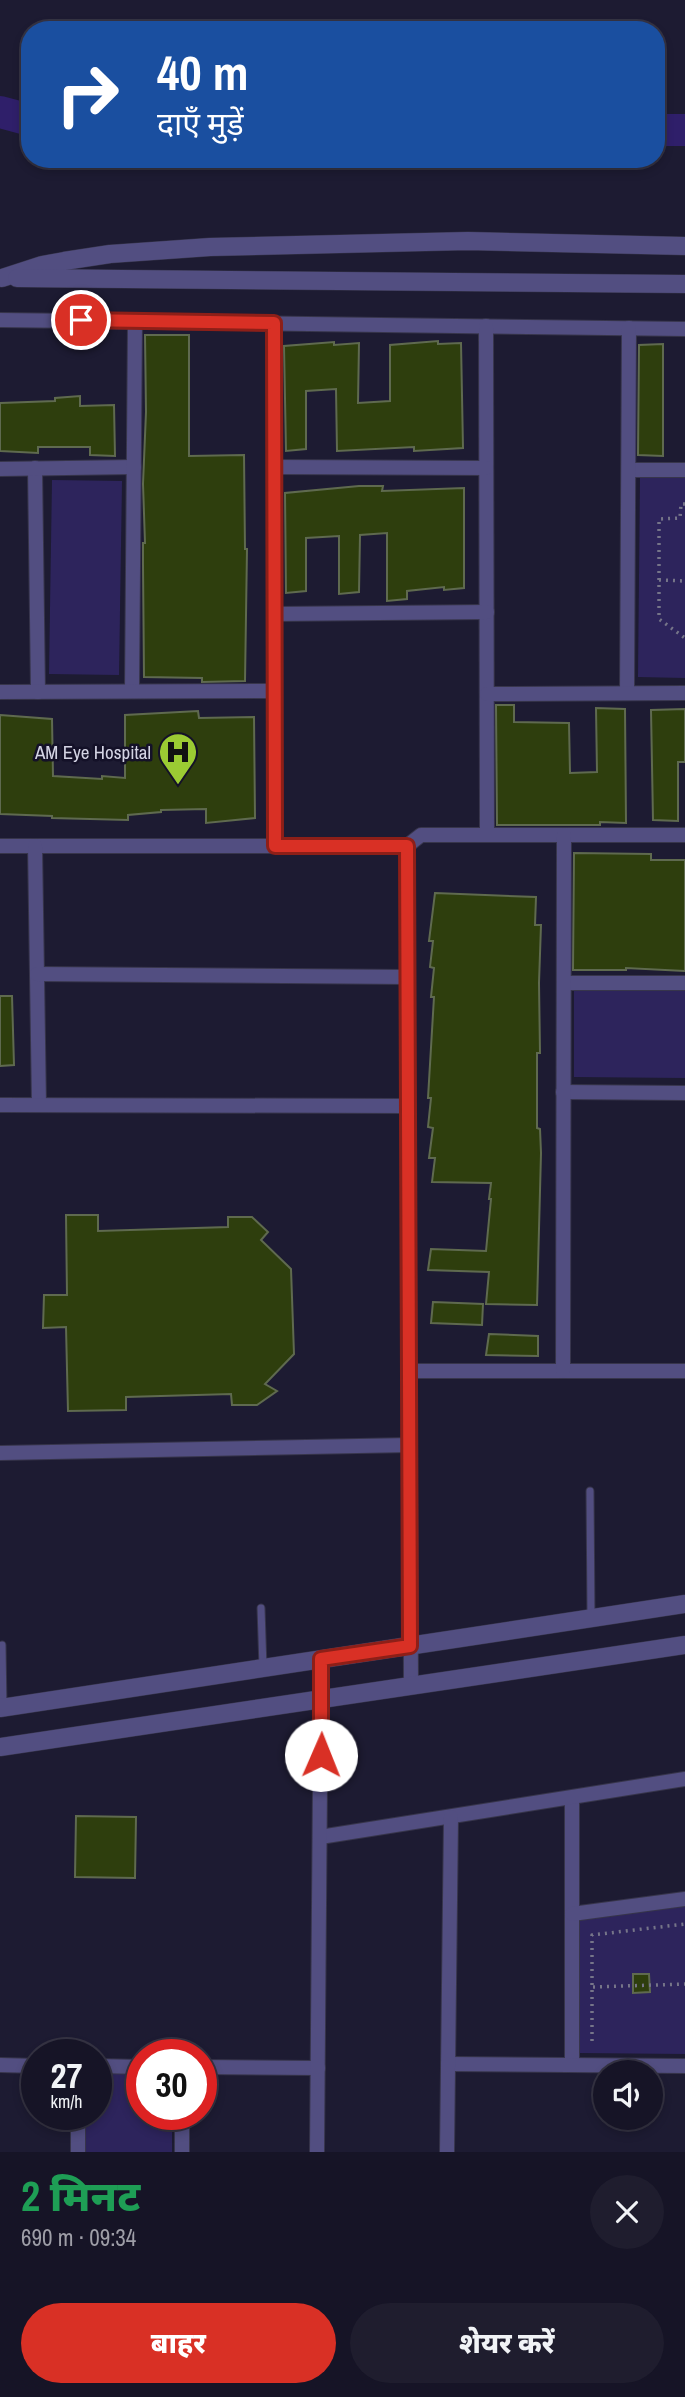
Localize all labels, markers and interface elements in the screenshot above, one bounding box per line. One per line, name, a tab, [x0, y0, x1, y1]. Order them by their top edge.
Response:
text: 40 m	[157, 39, 249, 105]
icon: right	[42, 49, 133, 140]
text: दाएँ मुड़ें	[157, 102, 244, 145]
pin	[51, 290, 111, 350]
icon: arrive	[62, 301, 100, 339]
hospital icon: AM Eye Hospital	[157, 731, 199, 786]
place label: AM Eye Hospital	[34, 739, 151, 765]
position arrow	[284, 1718, 358, 1792]
speed limit sign: 30	[126, 2039, 217, 2130]
text: 27	[51, 2052, 82, 2099]
map controls	[593, 2060, 663, 2130]
button: sound	[593, 2060, 663, 2130]
text: km/h	[51, 2089, 83, 2114]
text: 2 मिनट	[21, 2168, 140, 2224]
button: close	[590, 2175, 664, 2249]
text: 690 m · 09:34	[21, 2222, 136, 2253]
button: बाहर	[21, 2303, 336, 2383]
button: शेयर करें	[350, 2303, 664, 2383]

